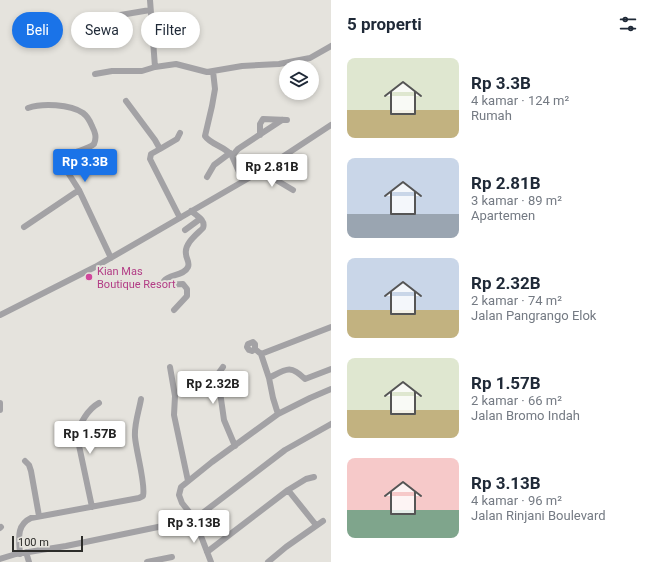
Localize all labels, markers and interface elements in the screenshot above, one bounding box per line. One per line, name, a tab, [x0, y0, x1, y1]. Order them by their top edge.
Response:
chip: Beli	[12, 12, 63, 48]
chip: Sewa	[71, 12, 133, 48]
chip: Filter	[141, 12, 200, 48]
icon: filters	[617, 13, 639, 35]
text: 5 properti	[347, 14, 422, 34]
map controls	[279, 60, 319, 100]
button: layers	[279, 60, 319, 100]
text: Rp 3.3B	[471, 73, 531, 93]
icon: home	[379, 74, 427, 122]
text: 4 kamar · 124 m²	[471, 93, 569, 108]
text: Rumah	[471, 108, 512, 123]
pin: Rp 3.3B	[48, 149, 122, 183]
text: Rp 3.3B	[62, 154, 108, 169]
pin: Rp 2.81B	[231, 154, 313, 188]
text: Rp 2.81B	[245, 159, 299, 174]
text: Rp 2.81B	[471, 173, 541, 193]
icon: home	[379, 174, 427, 222]
text: 3 kamar · 89 m²	[471, 193, 562, 208]
text: Apartemen	[471, 208, 535, 223]
place label: Kian Mas Boutique Resort	[97, 265, 176, 291]
marker: Kian Mas Boutique Resort	[84, 272, 94, 282]
text: Rp 2.32B	[471, 273, 541, 293]
icon: home	[379, 274, 427, 322]
text: 2 kamar · 74 m²	[471, 293, 562, 308]
text: Jalan Pangrango Elok	[471, 308, 596, 323]
pin: Rp 2.32B	[172, 371, 254, 405]
text: Rp 1.57B	[471, 373, 541, 393]
icon: home	[379, 374, 427, 422]
text: Rp 2.32B	[186, 376, 240, 391]
text: 2 kamar · 66 m²	[471, 393, 562, 408]
text: Jalan Bromo Indah	[471, 408, 580, 423]
pin: Rp 1.57B	[49, 421, 131, 455]
text: Rp 1.57B	[63, 426, 117, 441]
text: Rp 3.13B	[471, 473, 541, 493]
icon: home	[379, 474, 427, 522]
text: 4 kamar · 96 m²	[471, 493, 562, 508]
text: Jalan Rinjani Boulevard	[471, 508, 606, 523]
pin: Rp 3.13B	[153, 510, 235, 544]
text: Rp 3.13B	[167, 515, 221, 530]
scale bar	[12, 534, 83, 553]
text: 100 m	[18, 536, 49, 549]

